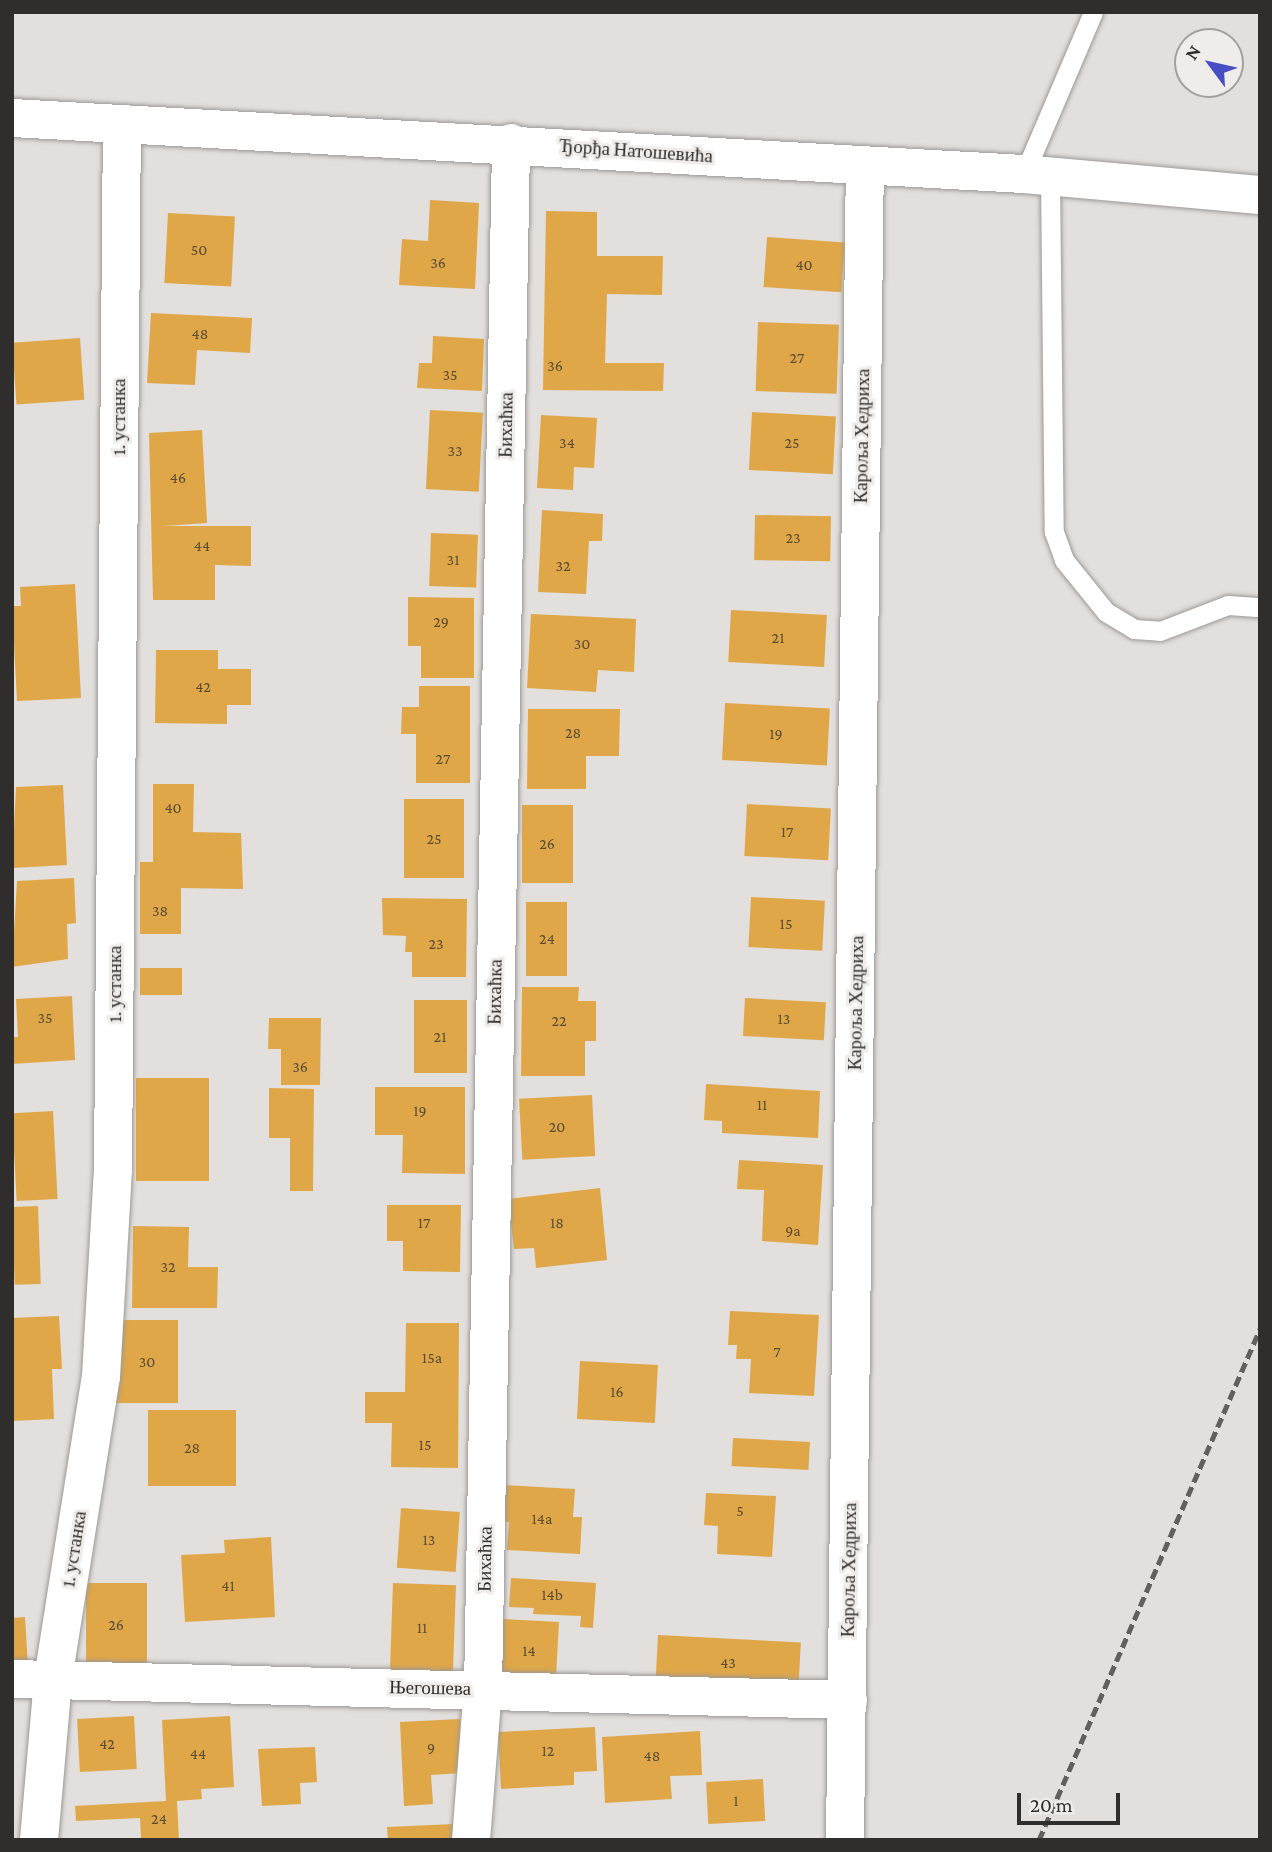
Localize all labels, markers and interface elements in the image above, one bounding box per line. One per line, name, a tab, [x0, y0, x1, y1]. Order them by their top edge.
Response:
north arrow	[1174, 28, 1244, 98]
text: N	[1180, 41, 1205, 64]
street label: Ђорђа Натошевића	[558, 134, 714, 168]
house number: 50	[191, 240, 207, 260]
house number: 36	[430, 253, 446, 273]
house number: 40	[795, 255, 813, 275]
house number: 48	[192, 324, 208, 344]
house number: 27	[790, 348, 804, 368]
house number: 36	[547, 356, 563, 376]
house number: 35	[442, 365, 458, 385]
street label: Кароља Хедриха	[849, 369, 875, 503]
street label: 1. устанка	[108, 379, 130, 455]
street label: Бихаћка	[494, 392, 518, 458]
house number: 34	[559, 433, 575, 453]
house number: 25	[784, 433, 800, 453]
house number: 33	[447, 441, 463, 461]
house number: 46	[170, 468, 186, 488]
house number: 23	[785, 528, 801, 548]
house number: 44	[194, 536, 210, 556]
house number: 31	[447, 550, 459, 570]
house number: 32	[555, 556, 571, 576]
house number: 29	[433, 612, 449, 632]
house number: 21	[772, 628, 784, 648]
house number: 30	[574, 634, 590, 654]
house number: 42	[195, 677, 211, 697]
house number: 28	[565, 723, 581, 743]
house number: 19	[769, 724, 783, 744]
house number: 27	[436, 749, 450, 769]
house number: 40	[164, 798, 182, 818]
house number: 17	[781, 822, 793, 842]
house number: 25	[426, 829, 442, 849]
house number: 26	[539, 834, 555, 854]
house number: 38	[152, 901, 168, 921]
house number: 15	[780, 914, 792, 934]
house number: 24	[539, 929, 555, 949]
house number: 23	[428, 934, 444, 954]
street label: Кароља Хедриха	[843, 936, 869, 1070]
street label: 1. устанка	[104, 946, 126, 1022]
street label: Бихаћка	[483, 959, 507, 1025]
house number: 35	[37, 1008, 53, 1028]
house number: 13	[778, 1009, 790, 1029]
house number: 22	[551, 1011, 567, 1031]
house number: 21	[434, 1027, 446, 1047]
house number: 36	[292, 1057, 308, 1077]
house number: 11	[757, 1095, 767, 1115]
house number: 19	[413, 1101, 427, 1121]
house number: 20	[549, 1117, 565, 1137]
house number: 17	[418, 1213, 430, 1233]
house number: 18	[550, 1213, 564, 1233]
house number: 9a	[785, 1221, 801, 1241]
house number: 32	[160, 1257, 176, 1277]
house number: 7	[773, 1342, 781, 1362]
house number: 15a	[422, 1348, 442, 1368]
house number: 30	[139, 1352, 155, 1372]
house number: 16	[610, 1382, 624, 1402]
house number: 15	[419, 1435, 431, 1455]
house number: 28	[184, 1438, 200, 1458]
house number: 5	[736, 1501, 744, 1521]
street label: Кароља Хедриха	[836, 1503, 862, 1637]
street label: 1. устанка	[57, 1509, 91, 1589]
house number: 14a	[532, 1509, 552, 1529]
street label: Бихаћка	[473, 1526, 497, 1592]
house number: 13	[423, 1530, 435, 1550]
house number: 41	[221, 1576, 235, 1596]
house number: 14b	[541, 1585, 563, 1605]
house number: 26	[108, 1615, 124, 1635]
house number: 11	[417, 1618, 427, 1638]
house number: 14	[522, 1641, 536, 1661]
house number: 43	[720, 1653, 736, 1673]
street label: Његошева	[389, 1676, 471, 1700]
house number: 42	[99, 1734, 115, 1754]
house number: 9	[427, 1738, 435, 1758]
house number: 12	[542, 1741, 554, 1761]
house number: 44	[190, 1744, 206, 1764]
house number: 48	[644, 1746, 660, 1766]
scale bar	[1020, 1778, 1123, 1822]
house number: 1	[733, 1791, 739, 1811]
text: 20 m	[1030, 1793, 1073, 1817]
house number: 24	[151, 1809, 167, 1829]

